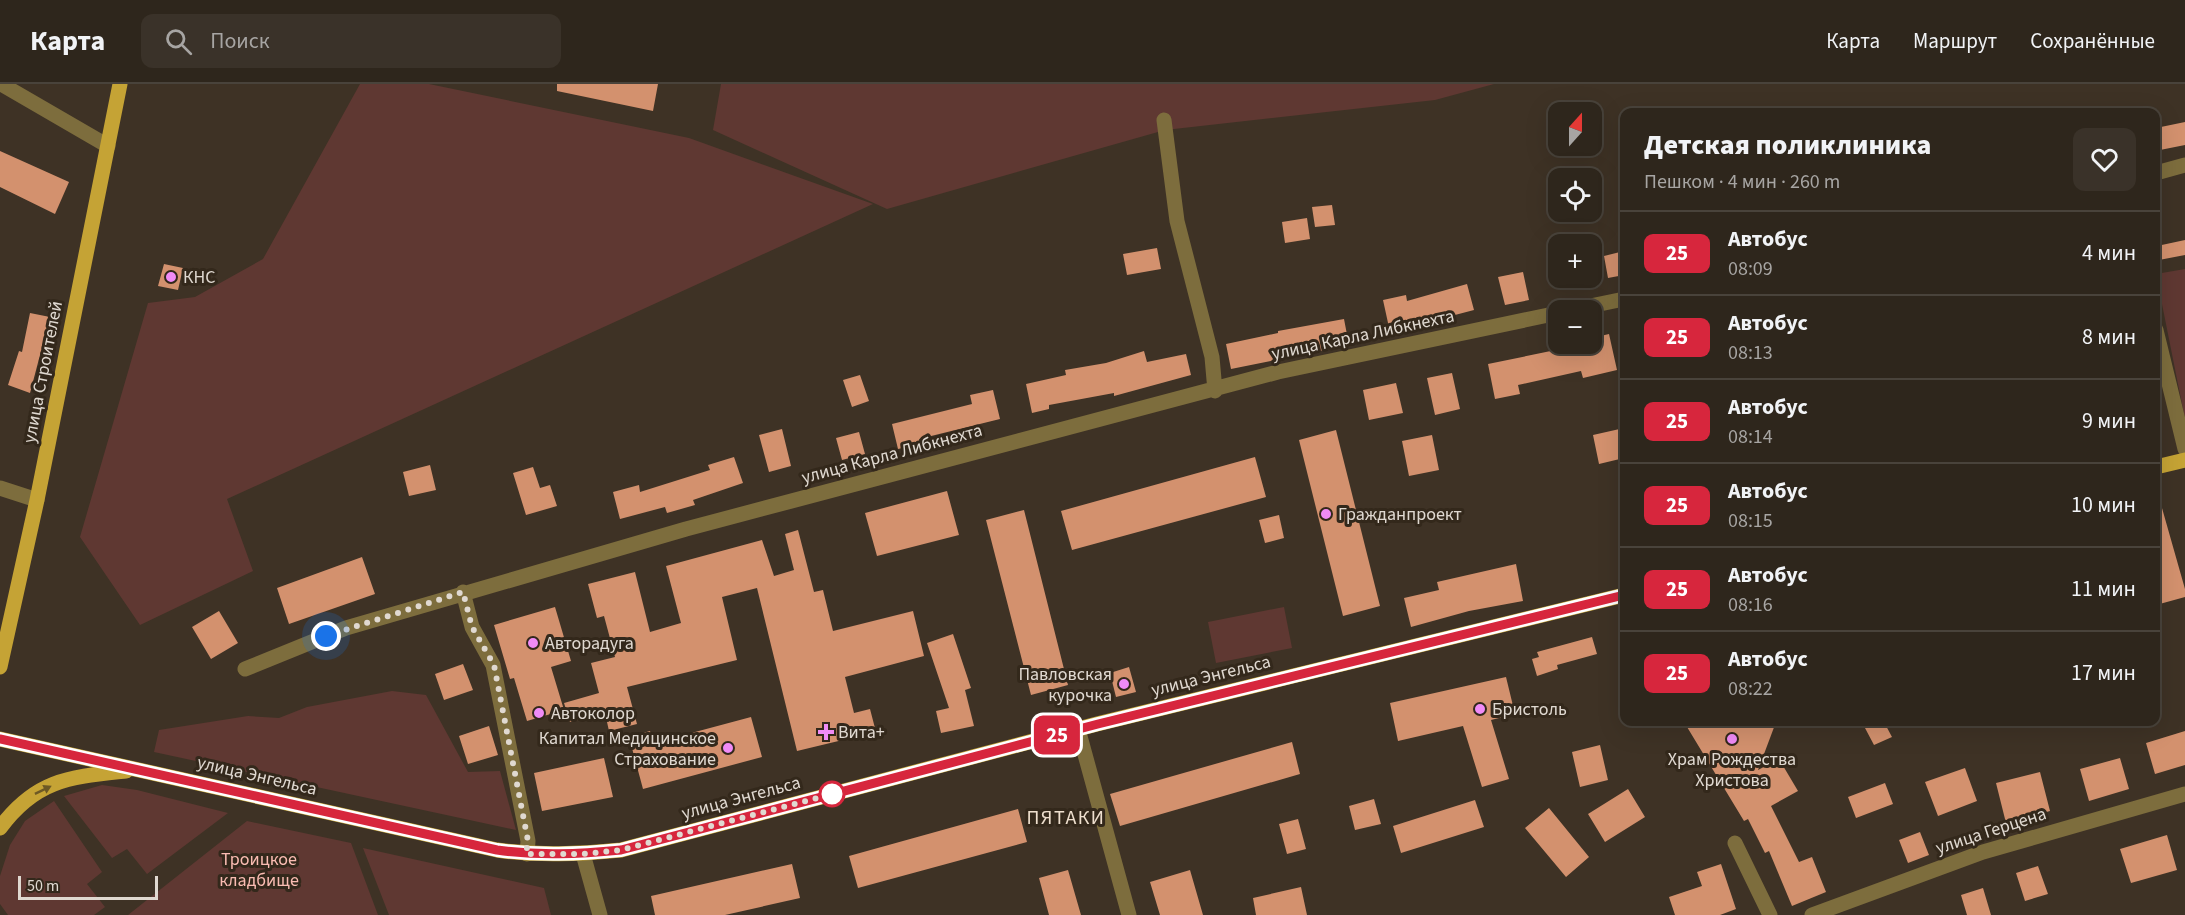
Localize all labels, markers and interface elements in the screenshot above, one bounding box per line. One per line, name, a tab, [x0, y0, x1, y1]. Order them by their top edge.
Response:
search box	[141, 14, 561, 68]
text: Карта	[30, 21, 105, 61]
icon: search	[162, 25, 195, 58]
text: Поиск	[210, 25, 270, 57]
text: Карта	[1826, 26, 1880, 56]
text: Маршрут	[1913, 26, 1997, 56]
text: Сохранённые	[2030, 26, 2155, 56]
north arrow	[1548, 102, 1602, 156]
map controls	[1548, 102, 1602, 354]
text: Детская поликлиника	[1644, 125, 1931, 165]
button: heart	[2073, 128, 2136, 191]
button: locate	[1548, 168, 1602, 222]
text: Пешком · 4 мин · 260 m	[1644, 168, 1840, 196]
text: Автобус	[1728, 223, 1808, 255]
button: +	[1548, 234, 1602, 288]
text: 4 мин	[2082, 237, 2136, 269]
text: 25	[1666, 238, 1688, 268]
text: 08:09	[1728, 255, 1773, 283]
place label: КНС	[183, 265, 215, 290]
marker: КНС	[164, 270, 178, 284]
street label: улица Строителей	[17, 299, 69, 445]
button: −	[1548, 300, 1602, 354]
street label: улица Карла Либкнехта	[1269, 303, 1457, 367]
text: Автобус	[1728, 307, 1808, 339]
text: 8 мин	[2082, 321, 2136, 353]
text: 25	[1666, 322, 1688, 352]
text: 08:13	[1728, 339, 1773, 367]
text: Автобус	[1728, 391, 1808, 423]
text: 9 мин	[2082, 405, 2136, 437]
text: 25	[1666, 406, 1688, 436]
street label: улица Карла Либкнехта	[799, 418, 985, 490]
text: 08:14	[1728, 423, 1773, 451]
text: Автобус	[1728, 475, 1808, 507]
text: 10 мин	[2071, 489, 2136, 521]
text: 25	[1666, 490, 1688, 520]
place label: Гражданпроект	[1338, 502, 1462, 527]
marker: Гражданпроект	[1319, 507, 1333, 521]
text: 08:15	[1728, 507, 1773, 535]
text: Автобус	[1728, 559, 1808, 591]
text: 11 мин	[2071, 573, 2136, 605]
text: 25	[1666, 574, 1688, 604]
text: 08:16	[1728, 591, 1773, 619]
your location	[311, 621, 341, 651]
place label: Авторадуга	[545, 631, 634, 656]
marker: Авторадуга	[526, 636, 540, 650]
text: Автобус	[1728, 643, 1808, 675]
street label: улица Энгельса	[1149, 649, 1273, 703]
text: 17 мин	[2071, 657, 2136, 689]
text: 25	[1666, 658, 1688, 688]
place label: Павловская курочка	[1018, 662, 1112, 708]
text: 08:22	[1728, 675, 1773, 703]
marker: Павловская курочка	[1117, 677, 1131, 691]
place label: Бристоль	[1492, 697, 1567, 722]
place label: Автоколор	[551, 701, 635, 726]
marker: Бристоль	[1473, 702, 1487, 716]
marker: Автоколор	[532, 706, 546, 720]
line badge: 25	[1030, 716, 1084, 754]
place label: Вита+	[838, 720, 885, 745]
text: 25	[1046, 720, 1068, 750]
marker: Вита+	[819, 725, 833, 739]
place label: Капитал Медицинское Страхование	[539, 726, 716, 772]
marker: Храм Рождества Христова	[1725, 732, 1739, 746]
marker: Капитал Медицинское Страхование	[721, 741, 735, 755]
place label: Храм Рождества Христова	[1668, 747, 1796, 793]
street label: улица Энгельса	[195, 750, 319, 802]
street label: улица Энгельса	[679, 770, 803, 826]
unlabelled marker	[819, 781, 845, 807]
one-way arrow	[35, 785, 52, 794]
street label: улица Герцена	[1932, 801, 2050, 861]
district label: ПЯТАКИ	[1026, 804, 1106, 832]
park label: Троицкое кладбище	[219, 847, 299, 893]
scale bar	[18, 873, 158, 900]
text: 50 m	[27, 875, 59, 897]

